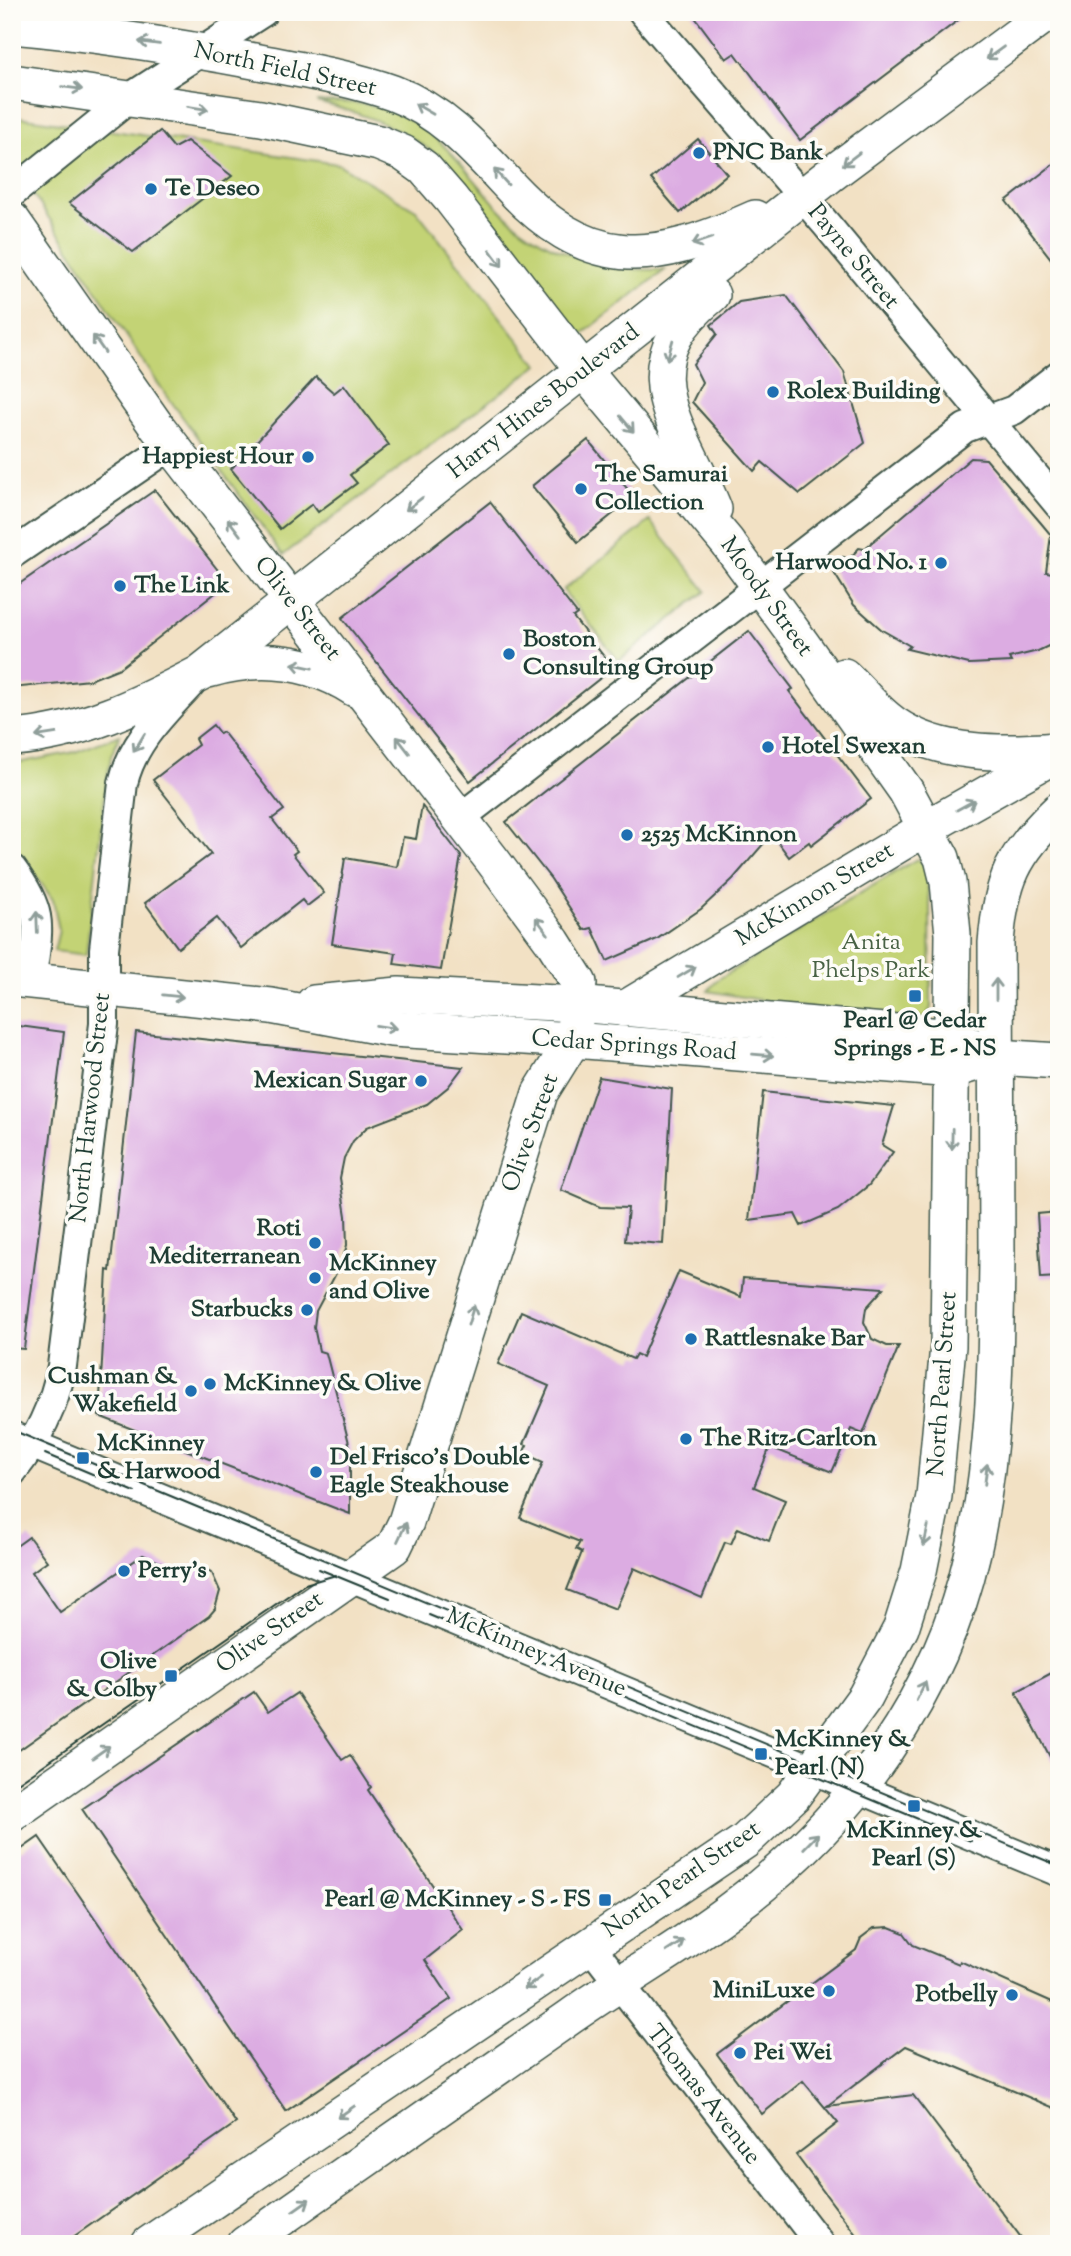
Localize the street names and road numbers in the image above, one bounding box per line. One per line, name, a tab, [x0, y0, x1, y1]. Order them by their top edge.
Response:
street label: North Field Street	[190, 34, 380, 106]
street label: Payne Street	[799, 197, 907, 317]
street label: Harry Hines Boulevard	[441, 316, 648, 488]
street label: Moody Street	[711, 530, 821, 664]
street label: Olive Street	[245, 550, 349, 668]
street label: McKinnon Street	[729, 834, 901, 956]
street label: North Harwood Street	[62, 991, 120, 1225]
street label: Cedar Springs Road	[530, 1022, 738, 1070]
street label: Olive Street	[494, 1069, 568, 1197]
street label: North Pearl Street	[920, 1290, 966, 1478]
street label: Olive Street	[209, 1584, 331, 1682]
street label: McKinney Avenue	[441, 1600, 631, 1706]
street label: North Pearl Street	[596, 1813, 768, 1947]
street label: Thomas Avenue	[637, 2018, 769, 2172]

